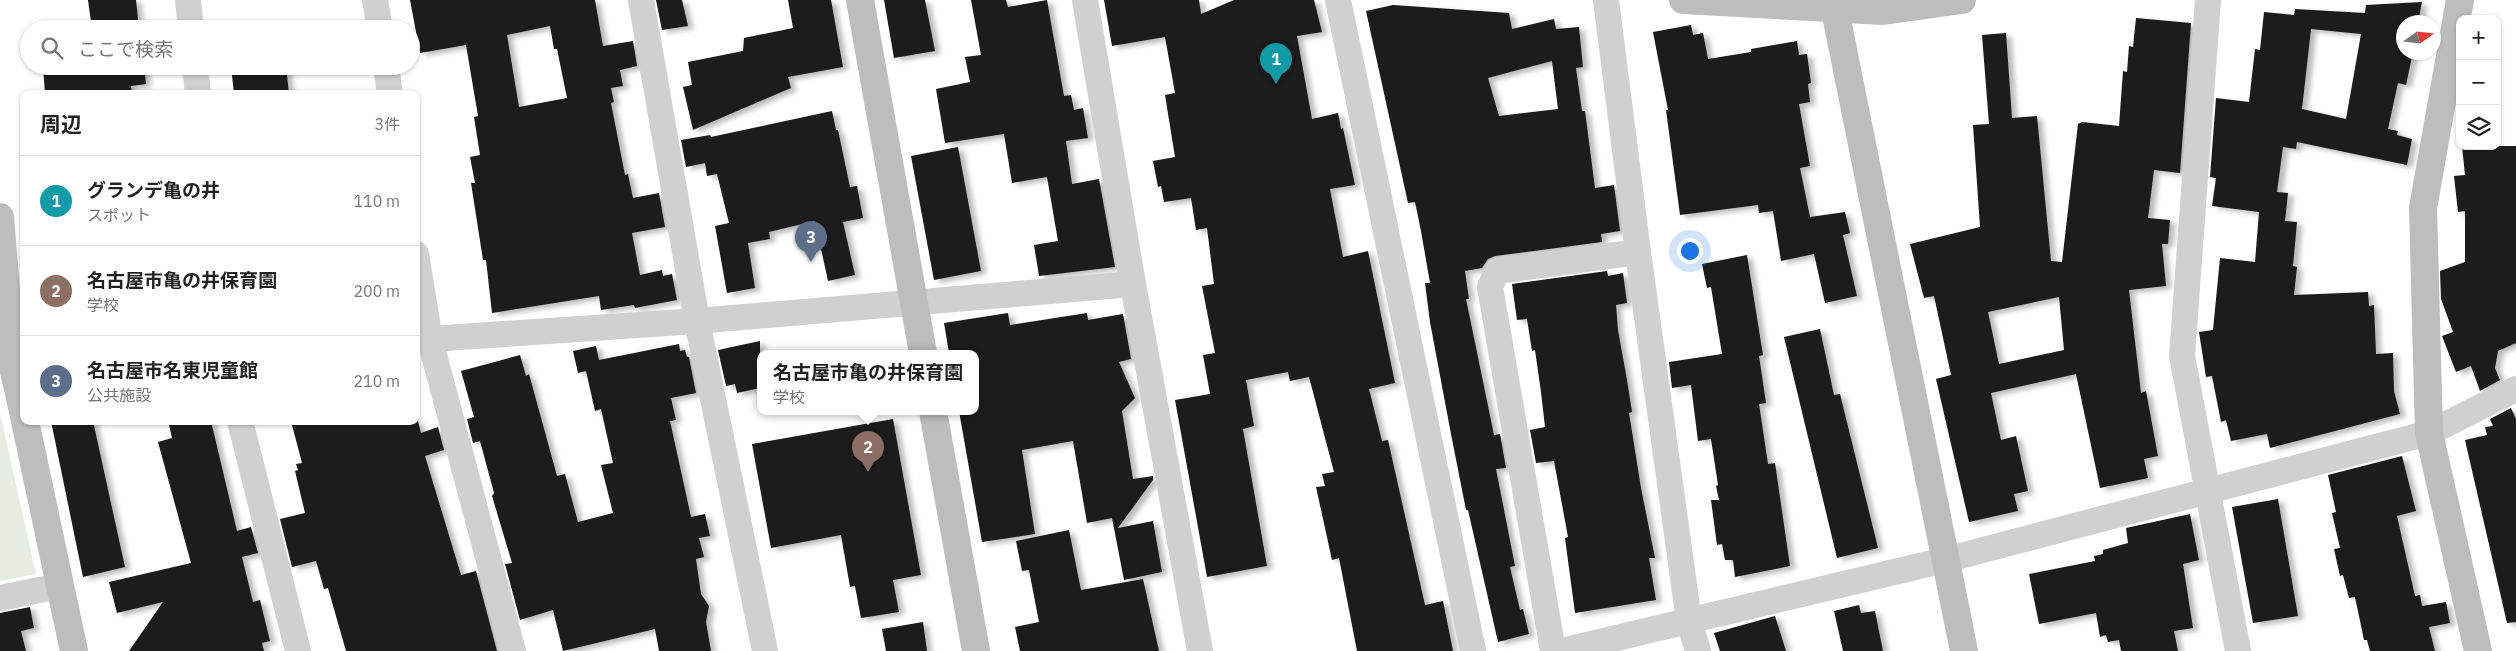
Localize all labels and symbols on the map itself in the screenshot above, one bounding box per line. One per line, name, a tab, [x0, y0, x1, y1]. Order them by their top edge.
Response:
north arrow	[2396, 15, 2441, 60]
pin: 1	[1260, 43, 1292, 84]
pin: 3	[795, 221, 827, 262]
your location	[1677, 238, 1703, 264]
pin: 2	[852, 431, 884, 472]

